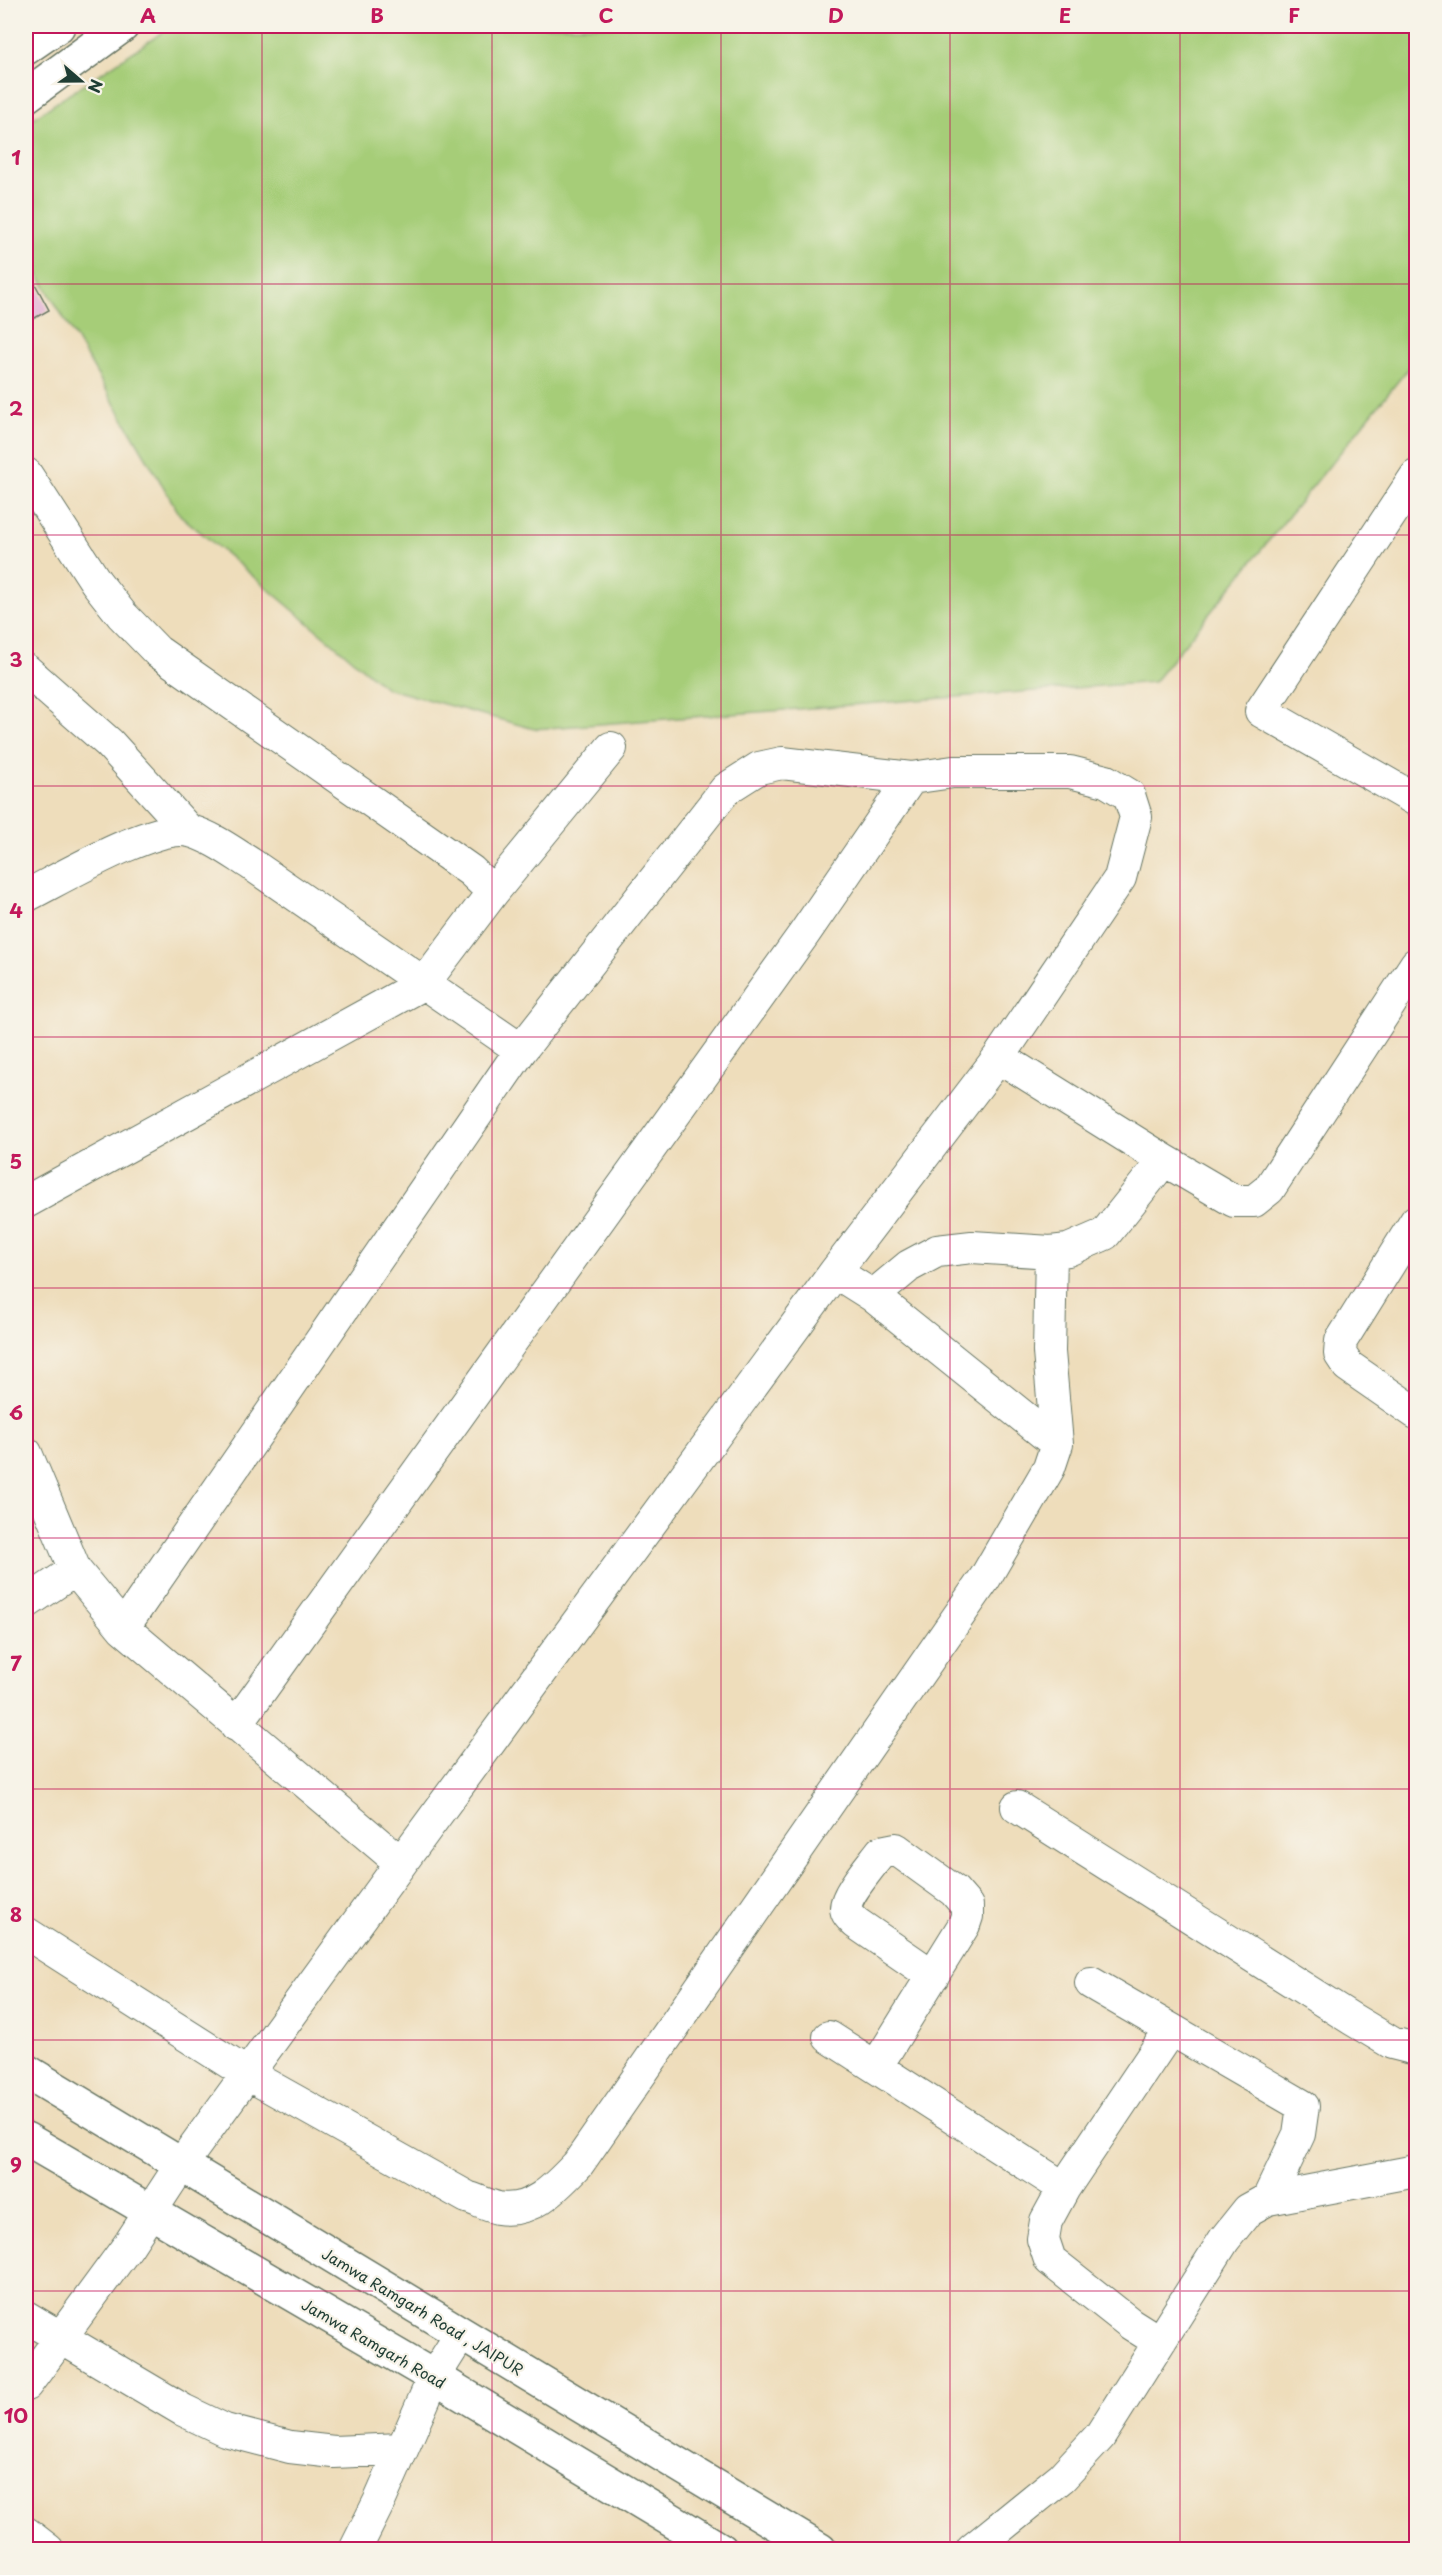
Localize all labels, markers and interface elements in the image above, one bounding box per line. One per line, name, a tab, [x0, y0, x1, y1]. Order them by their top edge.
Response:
text: A	[140, 0, 156, 30]
text: B	[370, 0, 384, 30]
text: C	[598, 0, 614, 30]
text: D	[828, 0, 844, 30]
text: E	[1059, 0, 1071, 30]
text: F	[1288, 0, 1300, 30]
north arrow	[51, 51, 111, 111]
text: N	[83, 76, 109, 97]
text: 1	[11, 142, 21, 172]
text: 2	[9, 393, 23, 423]
text: 3	[9, 644, 23, 674]
text: 4	[9, 895, 23, 925]
text: 5	[10, 1146, 22, 1176]
text: 6	[9, 1397, 23, 1427]
text: 7	[10, 1648, 22, 1678]
text: 8	[10, 1899, 22, 1929]
text: 9	[10, 2149, 22, 2179]
street label: Jamwa Ramgarh Road , JAIPUR	[318, 2243, 528, 2379]
street label: Jamwa Ramgarh Road	[299, 2294, 449, 2392]
text: 10	[4, 2400, 28, 2430]

